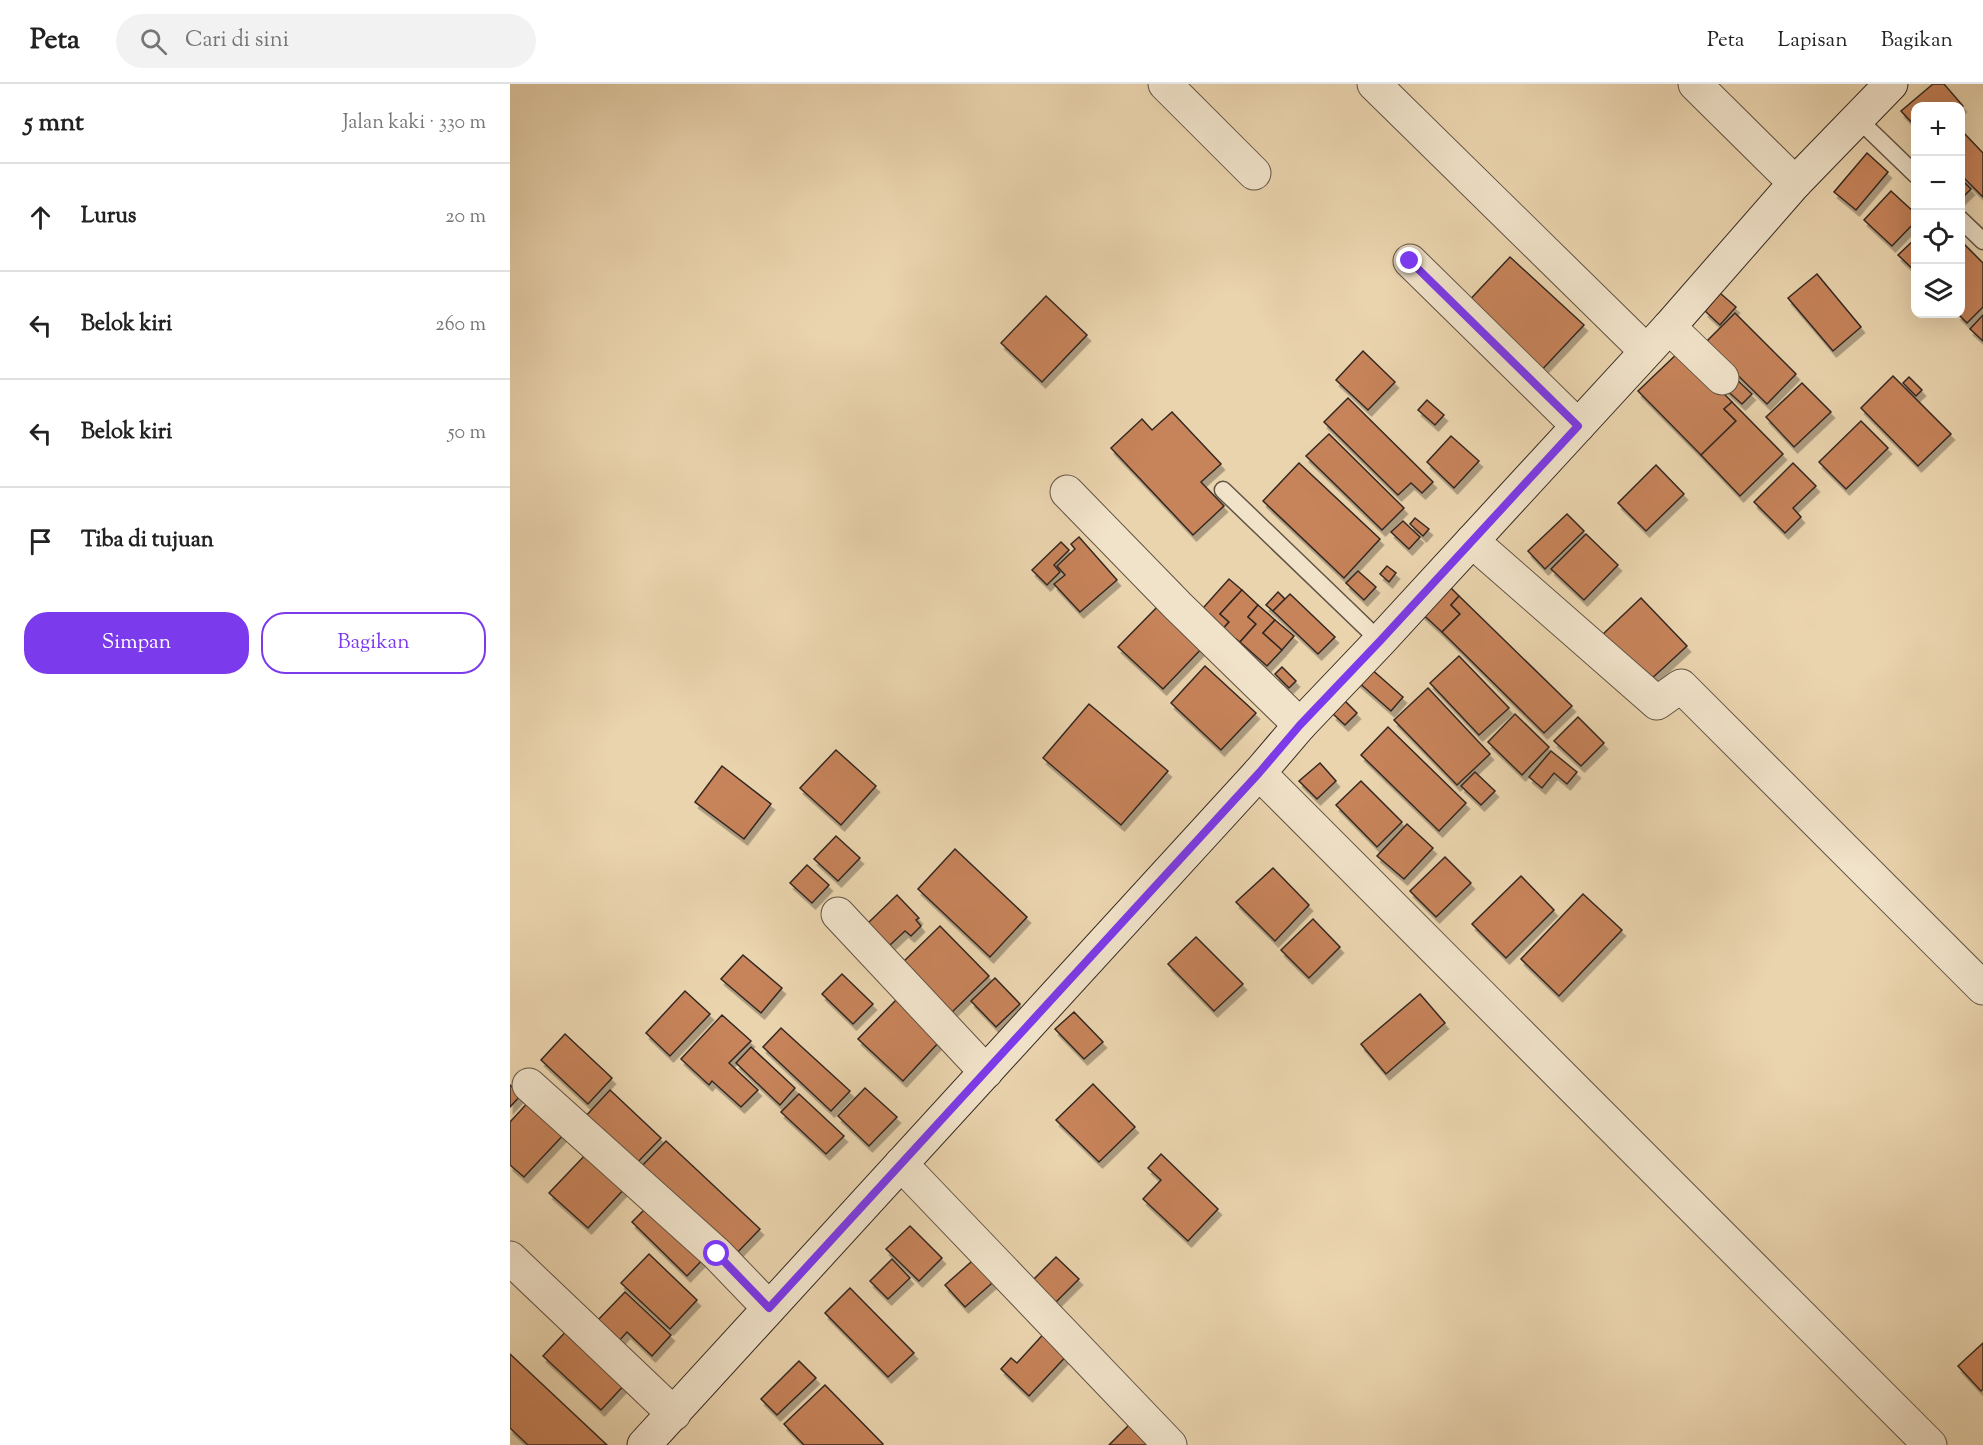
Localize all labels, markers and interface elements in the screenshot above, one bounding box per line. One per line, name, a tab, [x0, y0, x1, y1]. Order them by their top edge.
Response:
search box	[116, 14, 536, 68]
text: Peta	[30, 21, 80, 61]
icon: search	[137, 25, 170, 58]
text: Cari di sini	[185, 25, 289, 57]
text: Peta	[1707, 26, 1745, 56]
text: Lapisan	[1778, 26, 1848, 56]
text: Bagikan	[1881, 26, 1953, 56]
map controls	[1911, 102, 1965, 318]
button: +	[1911, 102, 1965, 156]
text: 5 mnt	[24, 105, 84, 142]
text: Jalan kaki · 330 m	[342, 109, 486, 138]
button: −	[1911, 156, 1965, 210]
icon: ahead	[24, 201, 57, 234]
text: Lurus	[81, 201, 137, 233]
text: 20 m	[445, 203, 486, 232]
button: locate	[1911, 210, 1965, 264]
route end	[1396, 247, 1422, 273]
button: layers	[1911, 264, 1965, 318]
icon: left	[24, 309, 57, 342]
text: Belok kiri	[81, 309, 172, 341]
text: 260 m	[435, 311, 486, 340]
icon: left	[24, 417, 57, 450]
text: Belok kiri	[81, 417, 172, 449]
text: 50 m	[448, 419, 486, 448]
icon: arrive	[24, 525, 57, 558]
text: Tiba di tujuan	[81, 525, 214, 557]
button: Simpan	[24, 612, 249, 674]
button: Bagikan	[261, 612, 486, 674]
route start	[703, 1240, 729, 1266]

